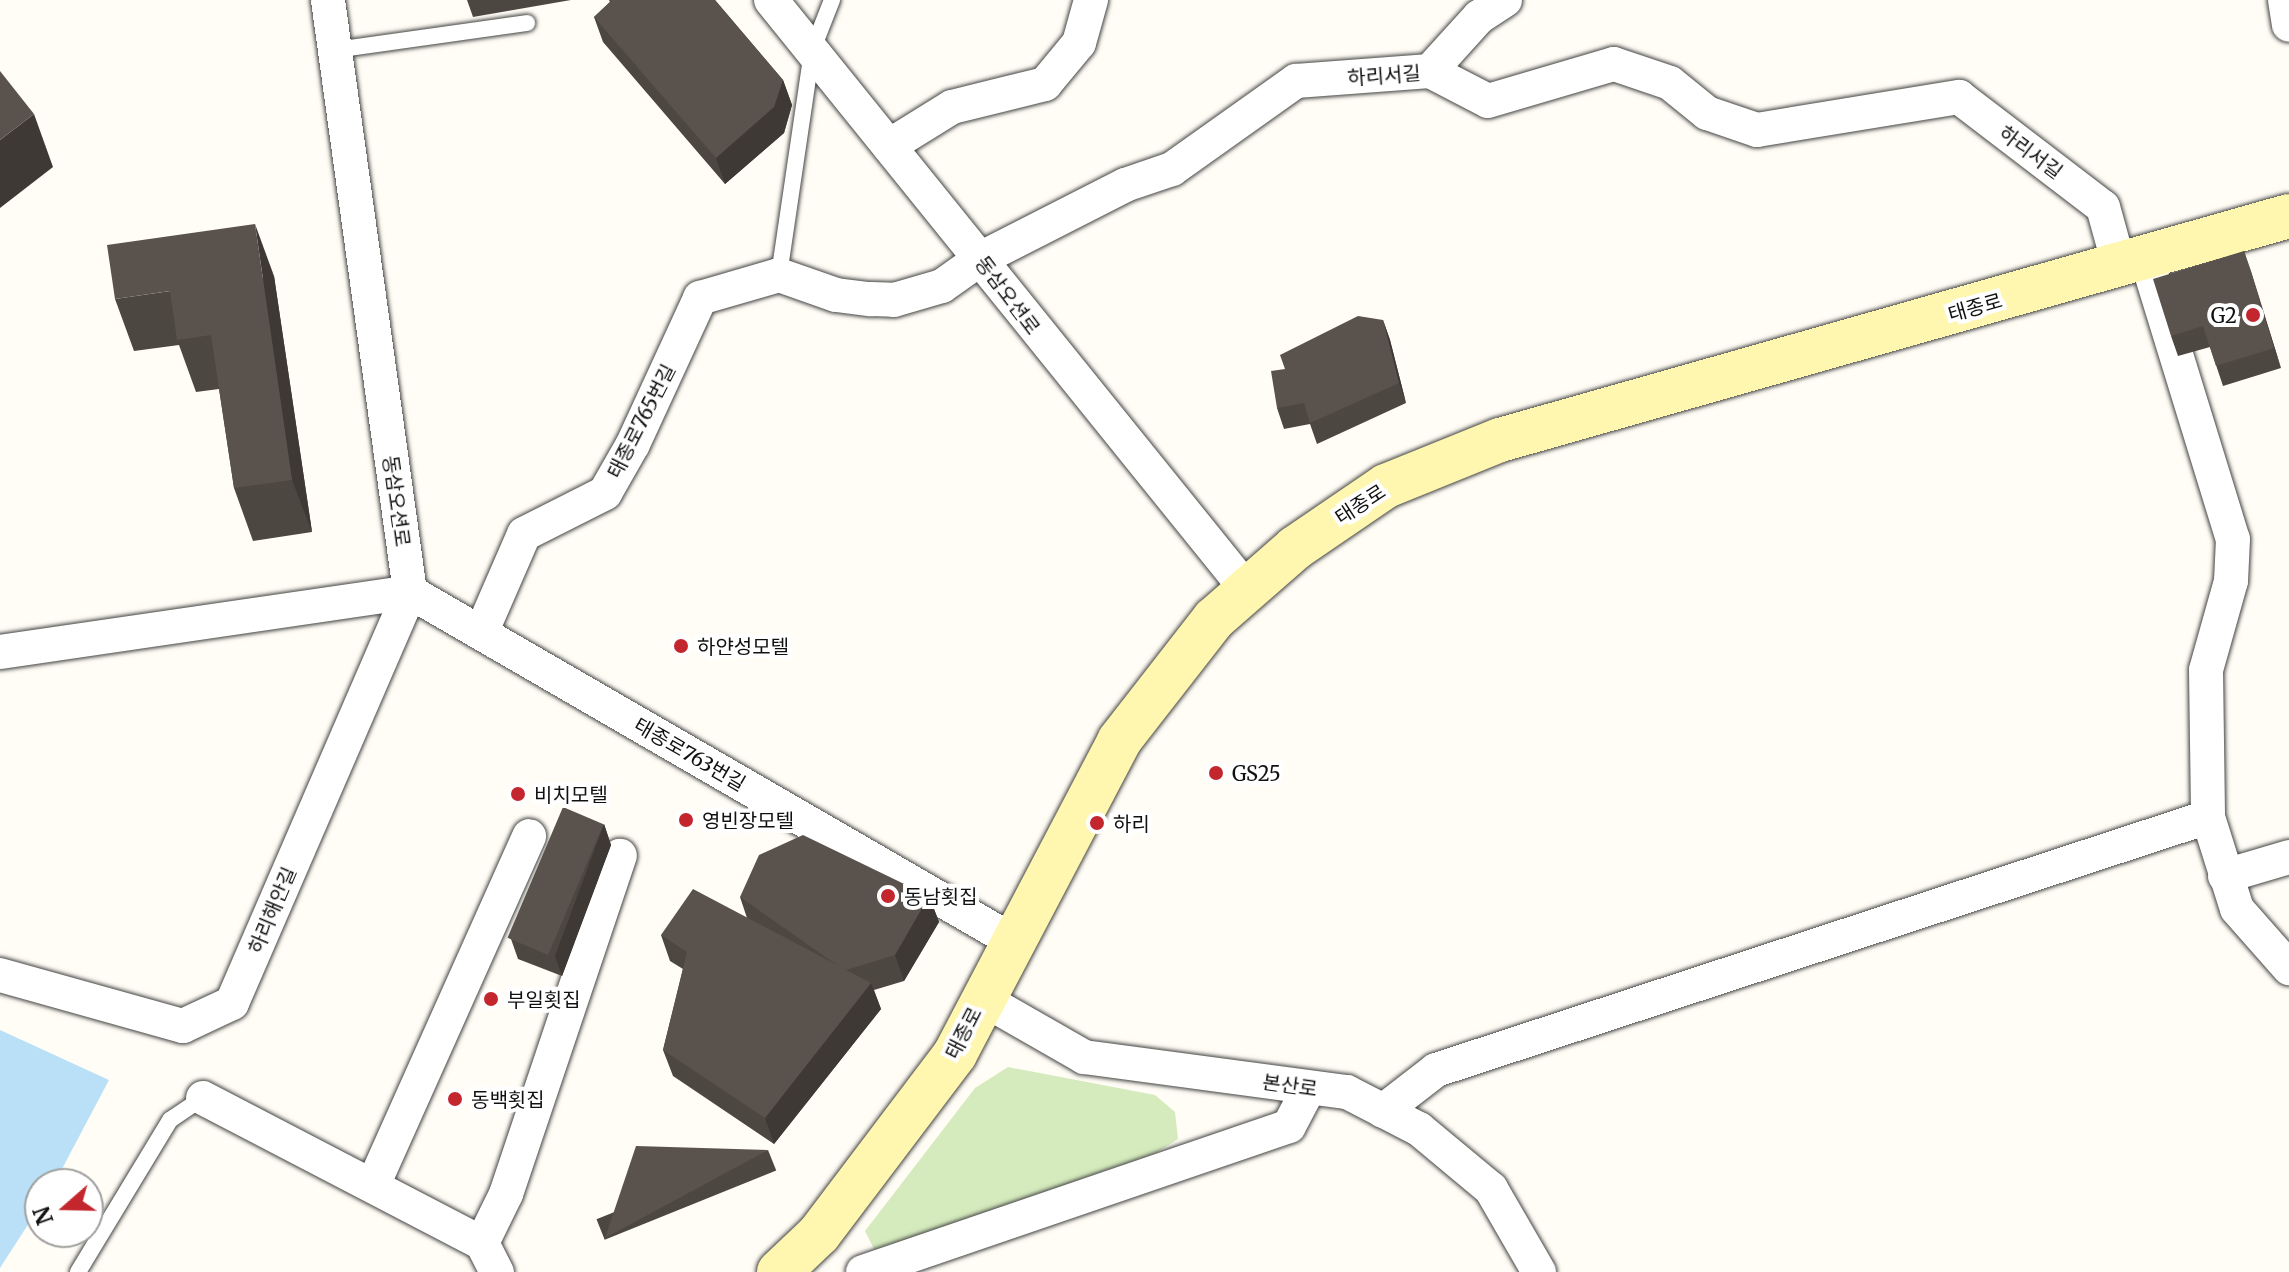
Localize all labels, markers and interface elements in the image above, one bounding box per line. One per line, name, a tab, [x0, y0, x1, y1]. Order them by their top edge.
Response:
street label: 하리서길	[1346, 60, 1422, 90]
street label: 하리서길	[1994, 120, 2068, 184]
street label: 동삼오션로	[971, 251, 1045, 339]
street label: 태종로	[1945, 288, 2005, 326]
place label: G2	[2211, 303, 2237, 327]
marker: G2	[2244, 306, 2262, 324]
street label: 태종로765번길	[602, 360, 680, 482]
street label: 동삼오션로	[379, 454, 415, 548]
street label: 태종로	[1330, 479, 1390, 529]
place label: 하얀성모텔	[697, 634, 789, 658]
marker: 하얀성모텔	[672, 637, 690, 655]
street label: 태종로763번길	[630, 712, 750, 796]
place label: GS25	[1232, 761, 1281, 785]
marker: GS25	[1207, 764, 1225, 782]
place label: 비치모텔	[534, 782, 608, 806]
marker: 비치모텔	[509, 785, 527, 803]
place label: 영빈장모텔	[702, 808, 794, 832]
marker: 영빈장모텔	[677, 811, 695, 829]
place label: 하리	[1113, 811, 1150, 835]
marker: 하리	[1088, 814, 1106, 832]
street label: 하리해안길	[243, 863, 301, 957]
place label: 동남횟집	[904, 884, 978, 908]
marker: 동남횟집	[879, 887, 897, 905]
place label: 부일횟집	[507, 987, 581, 1011]
marker: 부일횟집	[482, 990, 500, 1008]
street label: 태종로	[940, 1003, 986, 1063]
street label: 본산로	[1261, 1069, 1319, 1101]
place label: 동백횟집	[471, 1087, 545, 1111]
marker: 동백횟집	[446, 1090, 464, 1108]
north arrow	[24, 1168, 104, 1248]
text: N	[27, 1203, 59, 1228]

